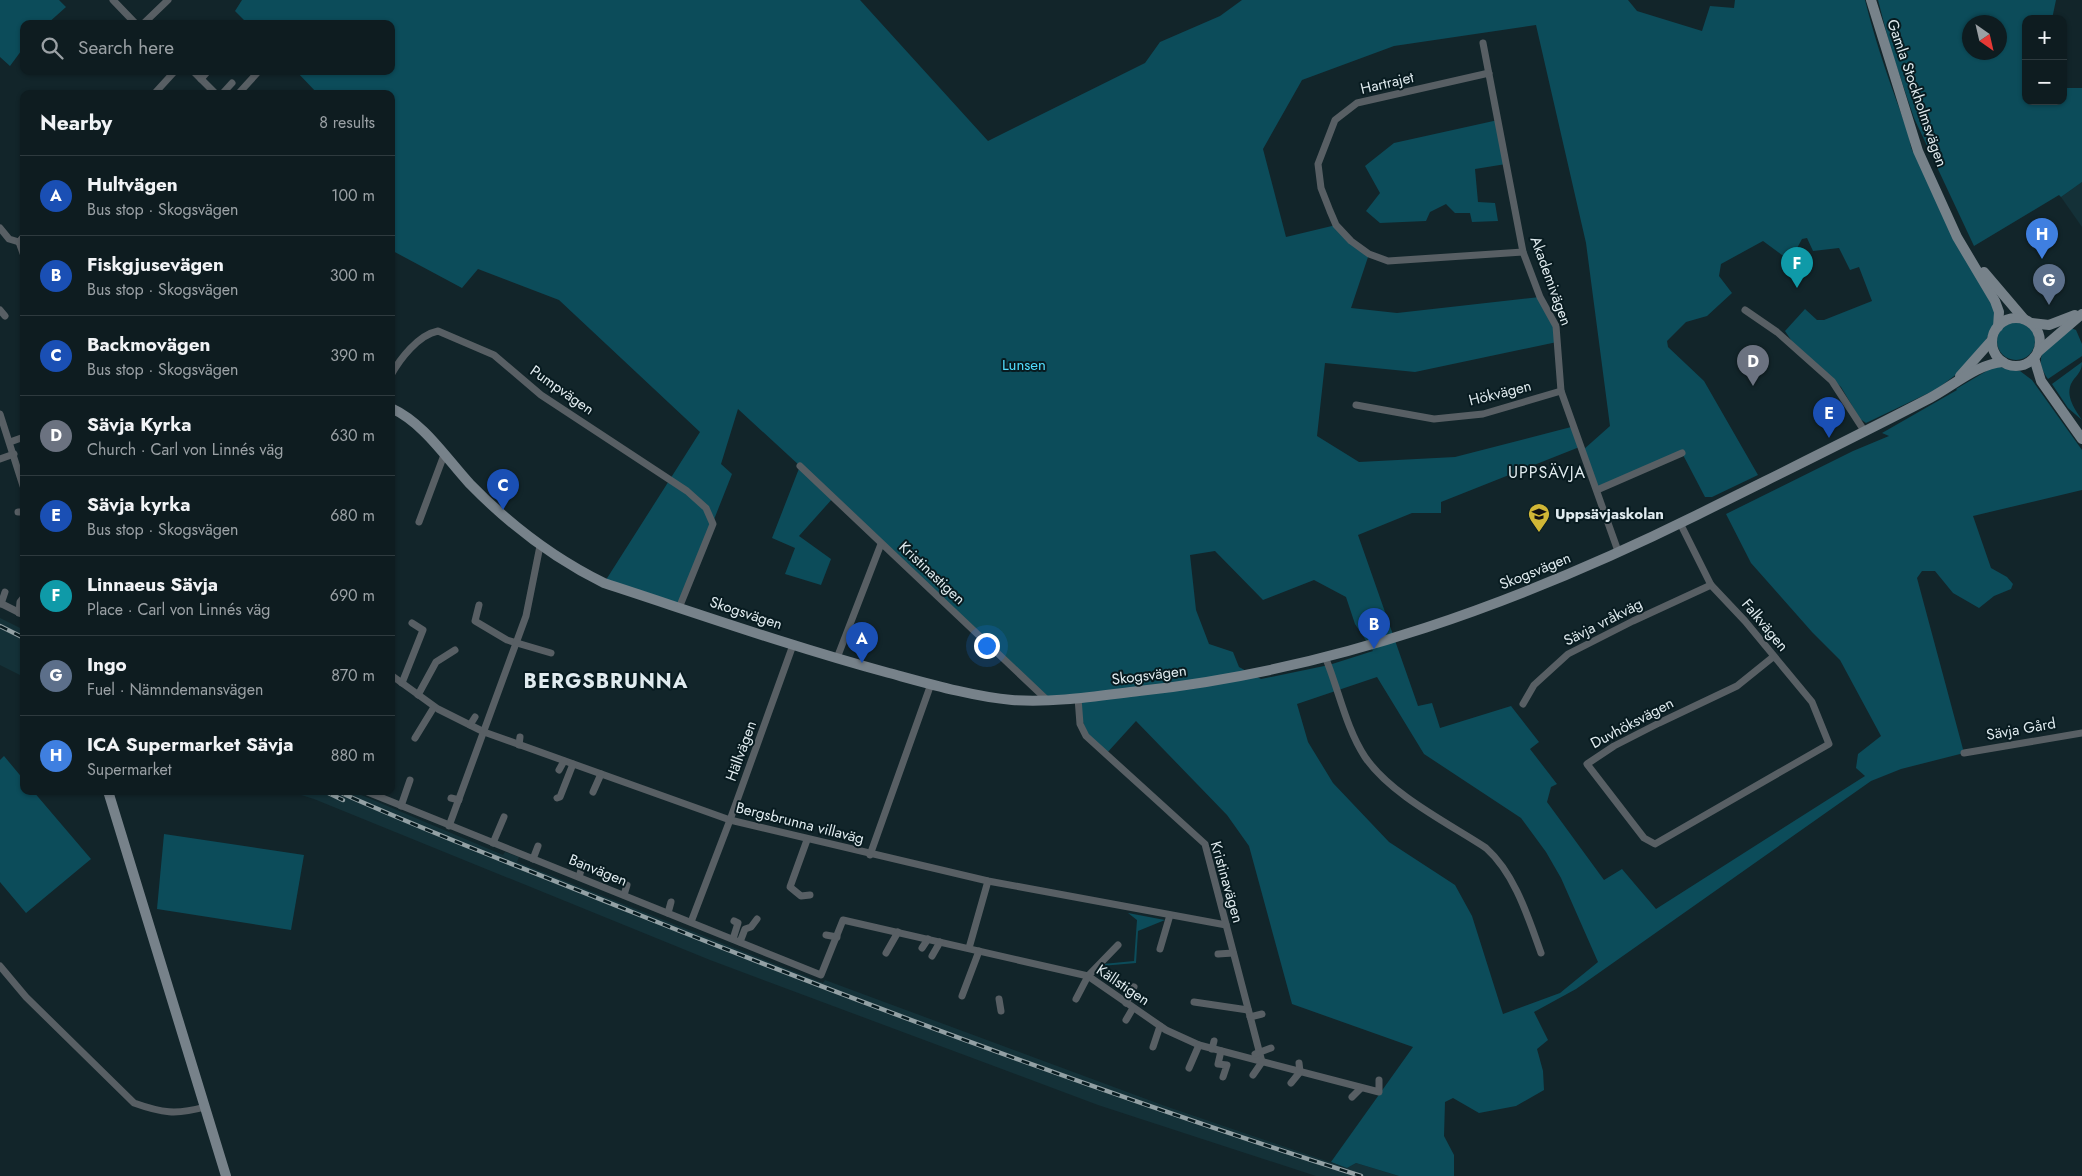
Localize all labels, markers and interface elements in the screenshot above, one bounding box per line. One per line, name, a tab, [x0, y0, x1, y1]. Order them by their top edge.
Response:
north arrow	[1962, 15, 2007, 60]
map controls	[2022, 15, 2067, 105]
button: +	[2022, 15, 2067, 60]
street label: Gamla Stockholmsvägen	[1881, 16, 1953, 170]
search box	[20, 20, 395, 75]
icon: search	[38, 34, 66, 62]
text: Search here	[78, 34, 174, 61]
button: −	[2022, 60, 2067, 105]
street label: Hartrajet	[1358, 66, 1416, 100]
text: Nearby	[40, 108, 112, 138]
text: 8 results	[319, 111, 375, 134]
text: Hultvägen	[87, 171, 178, 198]
text: A	[50, 184, 62, 207]
text: 100 m	[331, 184, 375, 207]
text: Bus stop · Skogsvägen	[87, 198, 238, 221]
pin: H	[2026, 218, 2058, 259]
street label: Akademivägen	[1525, 233, 1577, 329]
pin: F	[1781, 247, 1813, 288]
text: Fiskgjusevägen	[87, 251, 224, 278]
text: B	[51, 264, 61, 287]
text: 300 m	[330, 264, 375, 287]
pin: G	[2033, 264, 2065, 305]
text: Bus stop · Skogsvägen	[87, 278, 238, 301]
text: Backmovägen	[87, 331, 210, 358]
text: C	[50, 344, 62, 367]
text: 390 m	[330, 344, 375, 367]
pin: D	[1737, 345, 1769, 386]
park label: Lunsen	[1002, 354, 1046, 376]
text: Bus stop · Skogsvägen	[87, 358, 238, 381]
street label: Pumpvägen	[525, 360, 599, 420]
street label: Hökvägen	[1466, 375, 1534, 411]
pin: E	[1813, 397, 1845, 438]
text: Sävja Kyrka	[87, 411, 191, 438]
text: D	[50, 424, 62, 447]
text: 630 m	[330, 424, 375, 447]
text: Church · Carl von Linnés väg	[87, 438, 283, 461]
district label: UPPSÄVJA	[1508, 461, 1586, 484]
pin: C	[487, 469, 519, 510]
text: Sävja kyrka	[87, 491, 190, 518]
school or university icon: Uppsävjaskolan	[1527, 502, 1551, 533]
place label: Uppsävjaskolan	[1555, 503, 1664, 525]
text: E	[51, 504, 61, 527]
text: 680 m	[330, 504, 375, 527]
text: Bus stop · Skogsvägen	[87, 518, 238, 541]
street label: Kristinastigen	[894, 536, 970, 610]
street label: Skogsvägen	[1496, 547, 1574, 595]
text: Linnaeus Sävja	[87, 571, 218, 598]
text: F	[52, 584, 60, 607]
text: 690 m	[330, 584, 375, 607]
street label: Skogsvägen	[707, 591, 785, 635]
street label: Sävja vråkväg	[1560, 593, 1646, 651]
street label: Falkvägen	[1736, 594, 1794, 656]
text: Place · Carl von Linnés väg	[87, 598, 270, 621]
pin: B	[1358, 608, 1390, 649]
pin: A	[846, 622, 878, 663]
your location	[974, 633, 1000, 659]
text: Ingo	[87, 651, 127, 678]
street label: Skogsvägen	[1110, 659, 1188, 691]
text: G	[49, 664, 63, 687]
text: 870 m	[331, 664, 375, 687]
district label: BERGSBRUNNA	[524, 667, 688, 696]
text: Fuel · Nämndemansvägen	[87, 678, 263, 701]
street label: Duvhöksvägen	[1587, 692, 1677, 754]
street label: Sävja Gård	[1985, 712, 2057, 746]
street label: Hällvägen	[720, 718, 762, 784]
text: ICA Supermarket Sävja	[87, 731, 293, 758]
text: H	[50, 744, 62, 767]
text: 880 m	[331, 744, 375, 767]
text: Supermarket	[87, 758, 172, 781]
street label: Bergsbrunna villaväg	[733, 796, 867, 850]
street label: Kristinavägen	[1205, 839, 1249, 925]
street label: Banvägen	[565, 848, 631, 892]
street label: Källstigen	[1092, 959, 1154, 1011]

